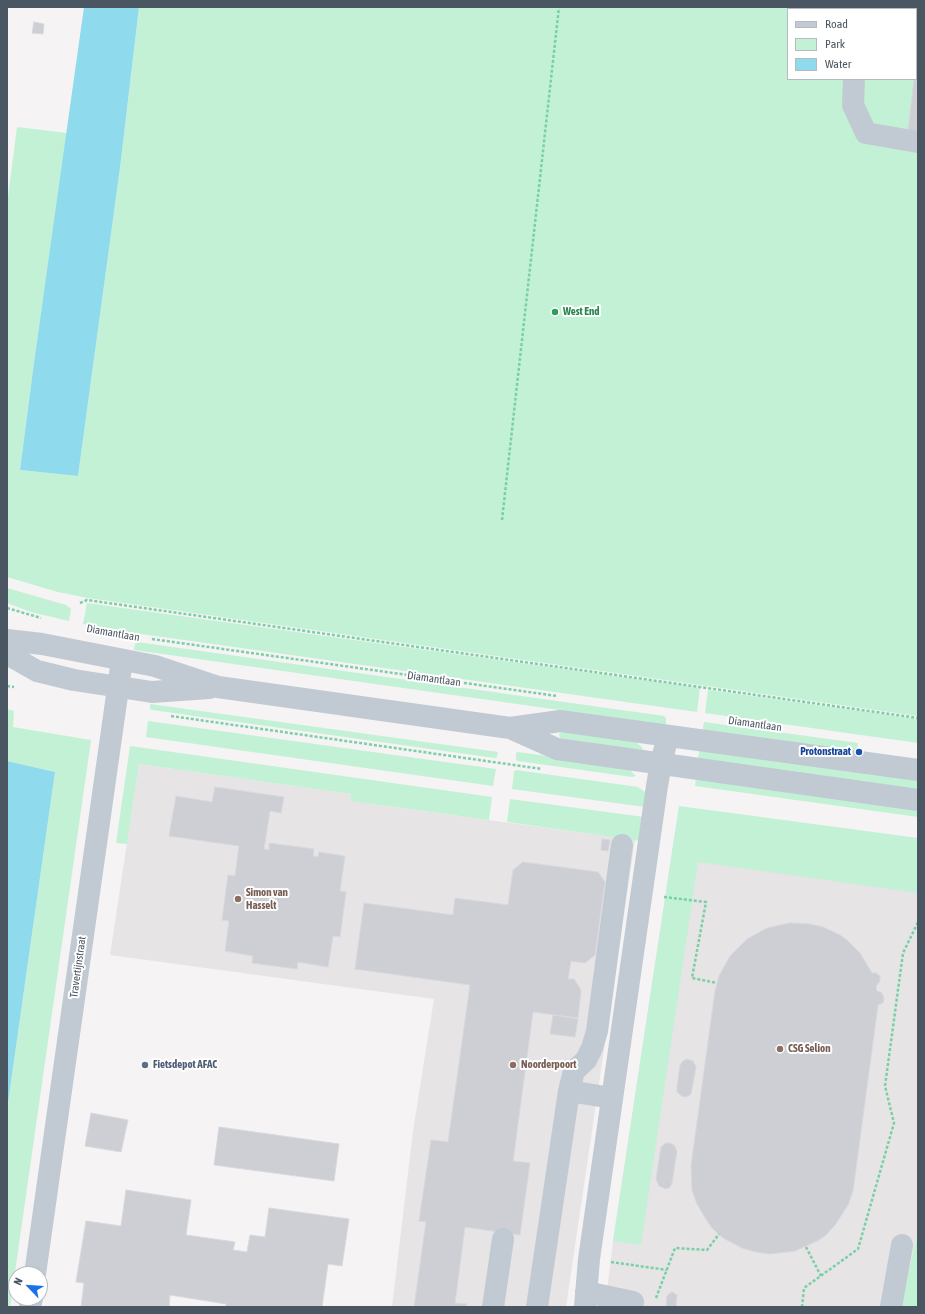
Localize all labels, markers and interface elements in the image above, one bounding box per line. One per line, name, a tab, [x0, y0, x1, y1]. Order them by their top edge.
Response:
legend	[787, 8, 917, 80]
text: Road	[825, 17, 848, 31]
text: Park	[825, 37, 845, 51]
text: Water	[825, 57, 851, 71]
place label: West End	[563, 305, 599, 319]
marker: West End	[550, 307, 560, 317]
street label: Diamantlaan	[85, 622, 141, 644]
street label: Diamantlaan	[406, 669, 462, 689]
street label: Diamantlaan	[727, 714, 783, 734]
place label: Protonstraat	[800, 745, 851, 759]
marker: Protonstraat	[854, 747, 864, 757]
place label: Simon van Hasselt	[246, 886, 288, 912]
marker: Simon van Hasselt	[233, 894, 243, 904]
street label: Travertijnstraat	[67, 935, 89, 999]
place label: CSG Selion	[788, 1042, 830, 1056]
marker: CSG Selion	[775, 1044, 785, 1054]
place label: Fietsdepot AFAC	[153, 1058, 217, 1072]
place label: Noorderpoort	[521, 1058, 576, 1072]
marker: Fietsdepot AFAC	[140, 1060, 150, 1070]
marker: Noorderpoort	[508, 1060, 518, 1070]
north arrow	[8, 1266, 48, 1306]
text: N	[11, 1276, 25, 1287]

